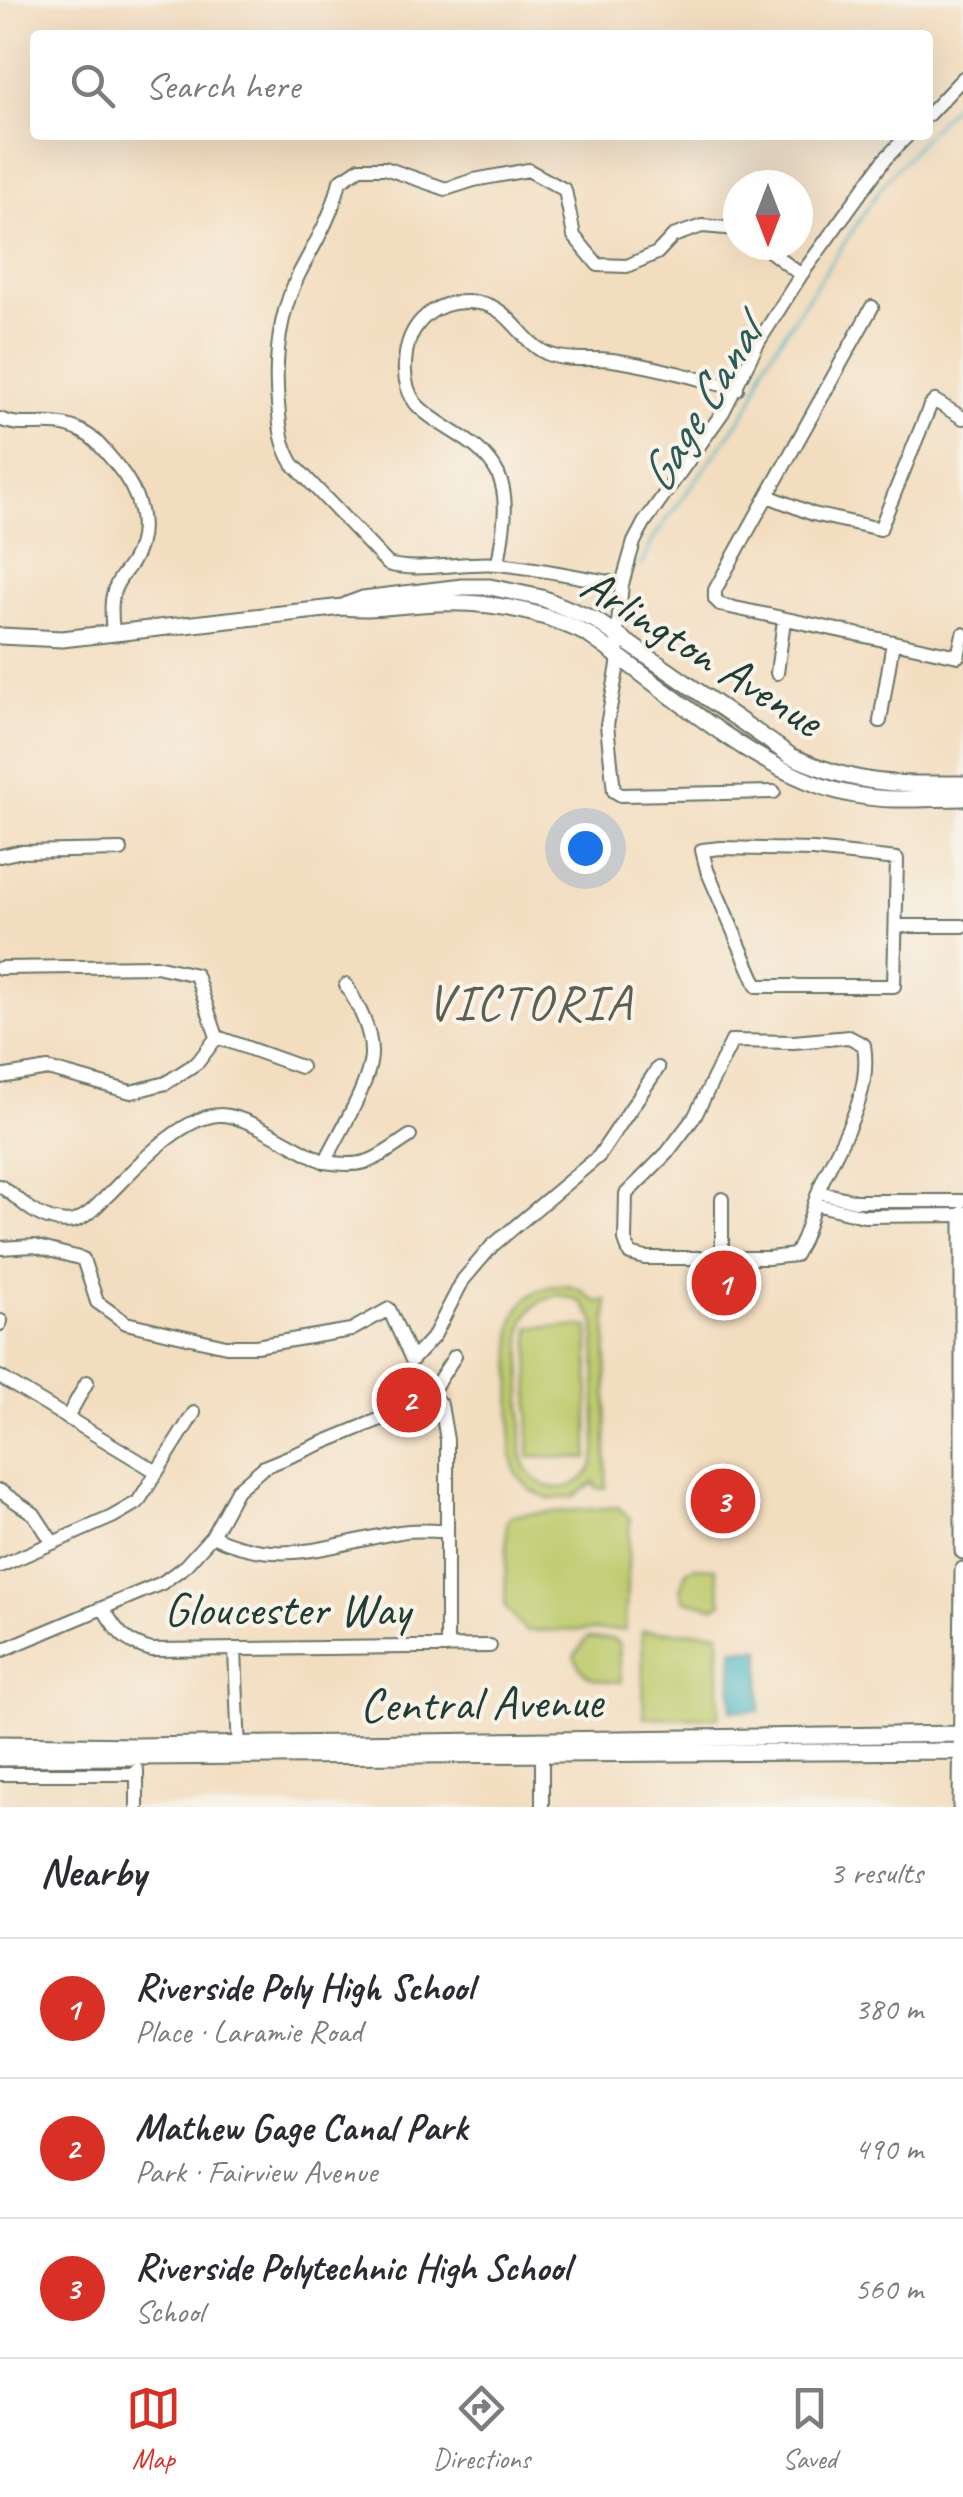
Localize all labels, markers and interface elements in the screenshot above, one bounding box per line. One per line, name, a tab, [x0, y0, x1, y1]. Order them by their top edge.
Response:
search box	[30, 30, 933, 140]
icon: search	[65, 58, 120, 113]
text: Search here	[145, 62, 300, 109]
north arrow	[723, 170, 813, 260]
water label: Gage Canal	[624, 295, 784, 504]
street label: Arlington Avenue	[570, 554, 837, 752]
your location	[560, 823, 611, 874]
district label: VICTORIA	[427, 971, 633, 1034]
pin: 1	[692, 1246, 756, 1320]
pin: 2	[376, 1362, 442, 1438]
pin: 3	[690, 1464, 756, 1538]
street label: Gloucester Way	[164, 1579, 414, 1639]
street label: Central Avenue	[359, 1671, 606, 1735]
text: Nearby	[40, 1846, 146, 1899]
text: 3 results	[829, 1852, 923, 1893]
text: Riverside Poly High School	[135, 1964, 473, 2011]
text: 1	[65, 1988, 80, 2029]
text: 380 m	[854, 1988, 923, 2029]
text: Place · Laramie Road	[135, 2011, 362, 2052]
text: Mathew Gage Canal Park	[135, 2104, 467, 2151]
text: 2	[65, 2128, 80, 2169]
text: 490 m	[854, 2128, 923, 2169]
text: Park · Fairview Avenue	[135, 2151, 377, 2192]
text: Riverside Polytechnic High School	[135, 2244, 569, 2291]
text: 3	[65, 2268, 80, 2309]
text: 560 m	[854, 2268, 923, 2309]
text: School	[135, 2291, 204, 2332]
tab: Map	[126, 2381, 181, 2476]
tab: Directions	[433, 2381, 530, 2476]
tab: Saved	[782, 2381, 837, 2476]

